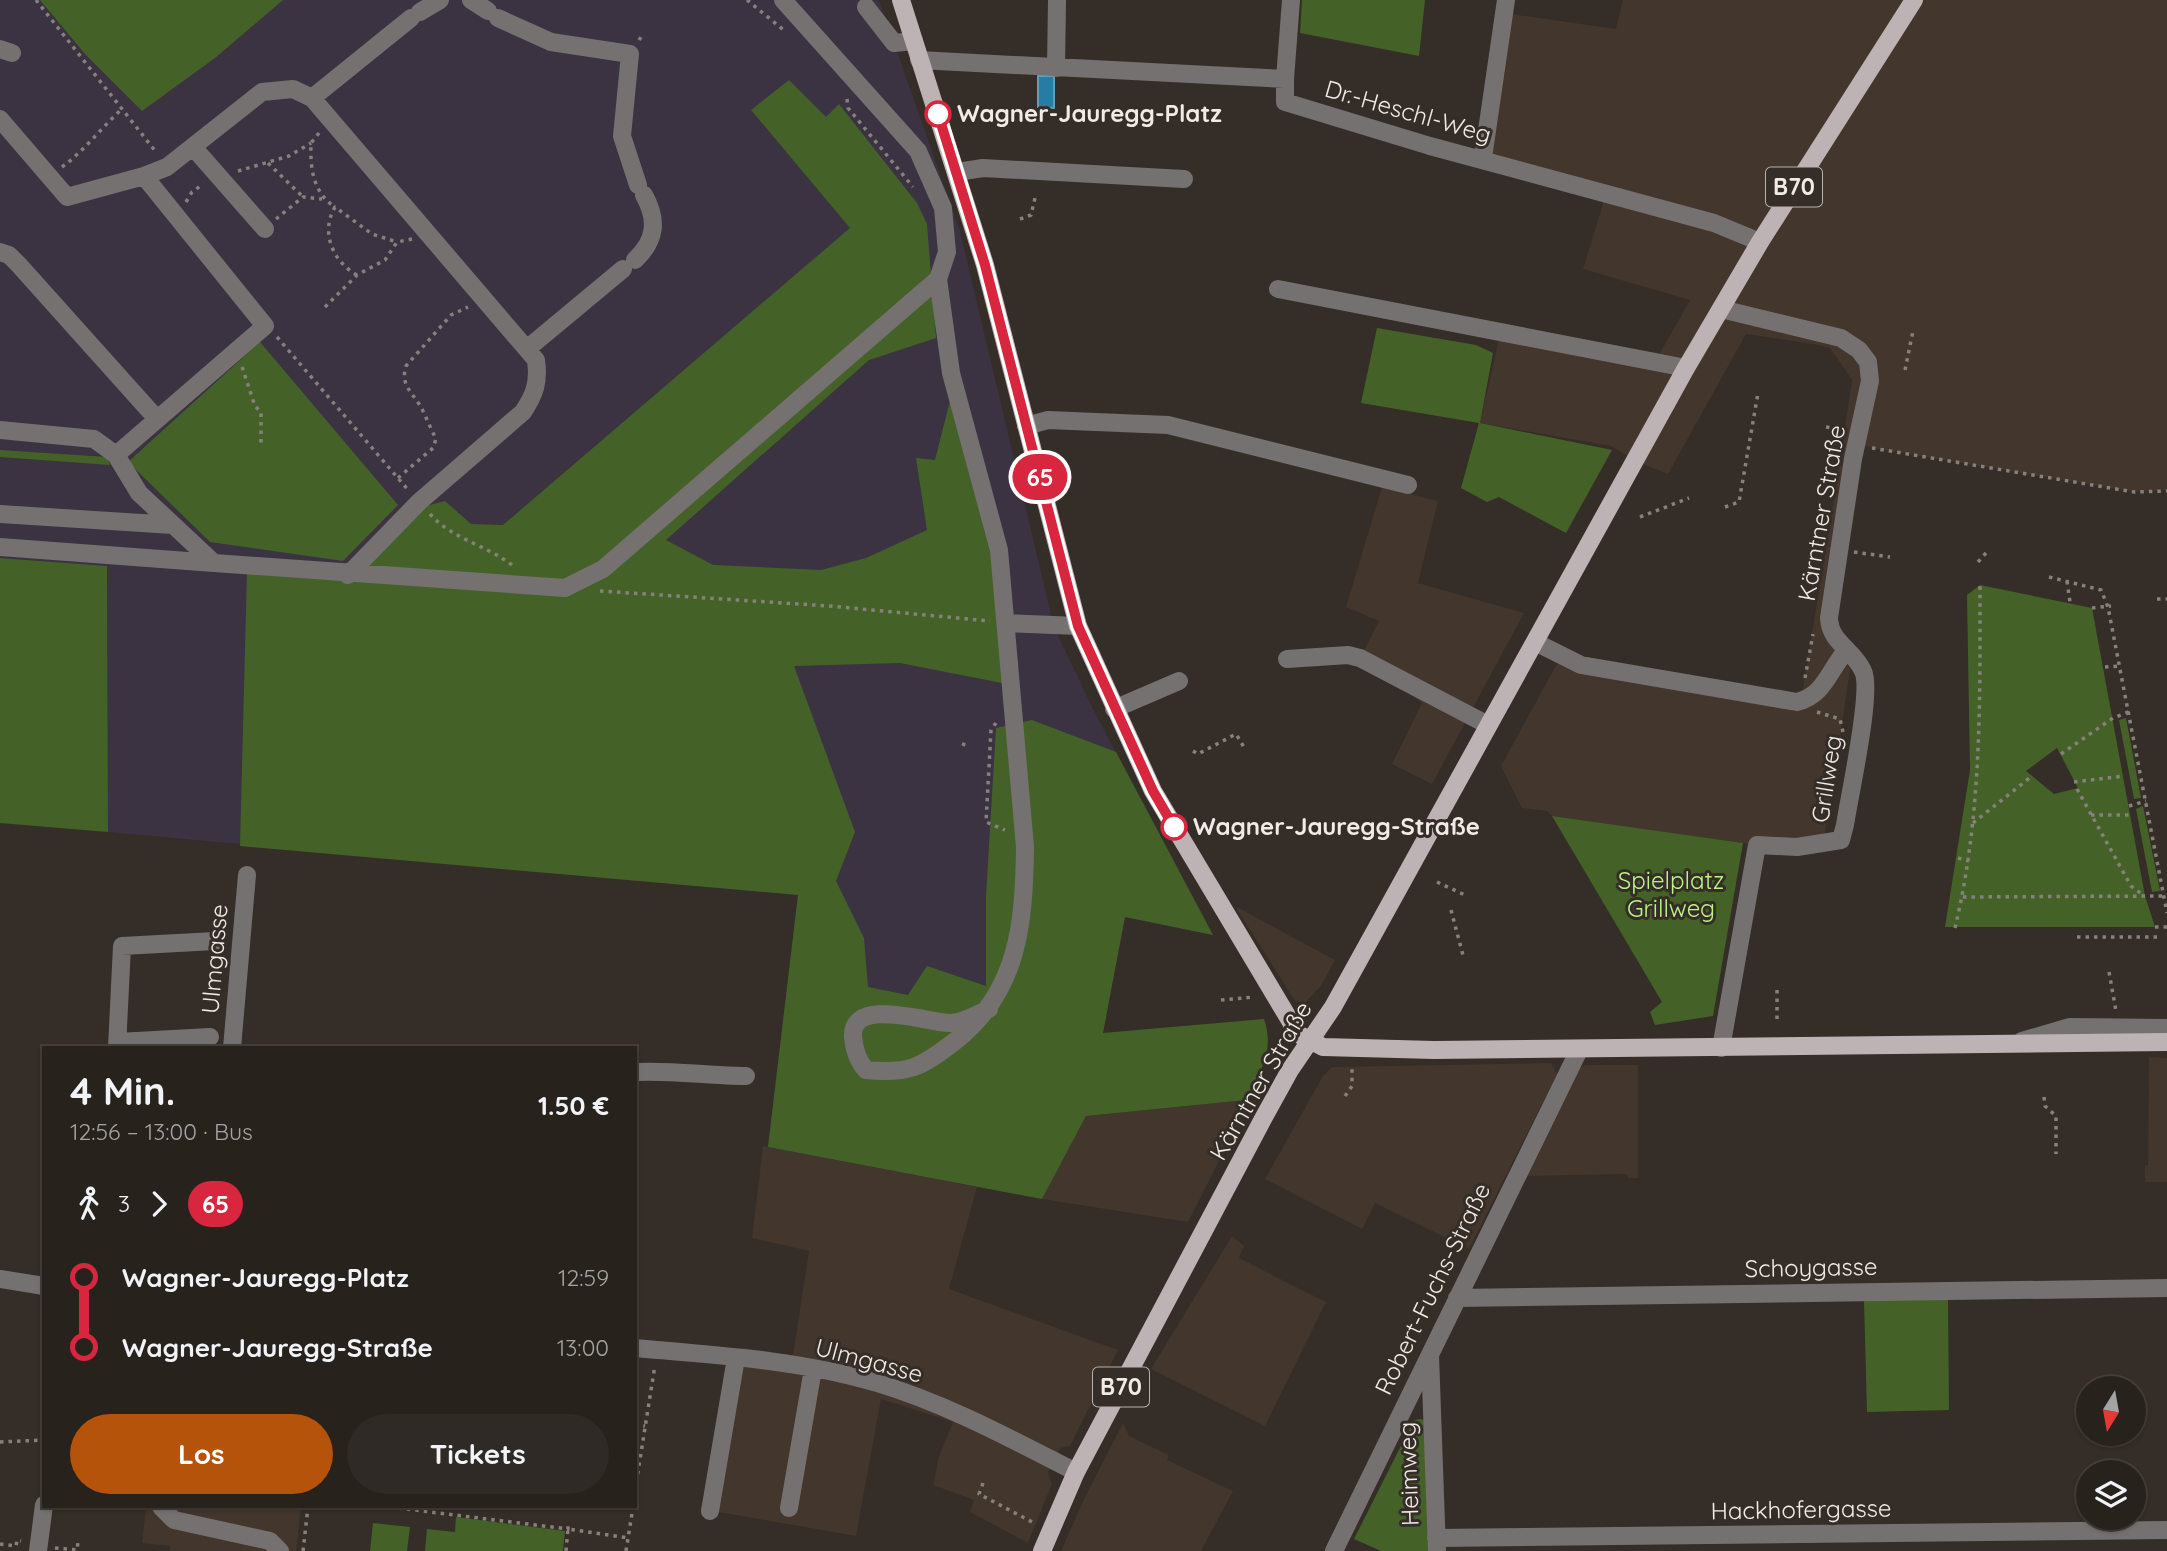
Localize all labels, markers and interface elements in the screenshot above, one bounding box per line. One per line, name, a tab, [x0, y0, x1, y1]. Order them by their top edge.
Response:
street label: Dr.-Heschl-Weg	[1321, 73, 1495, 149]
place label: Wagner-Jauregg-Platz	[957, 98, 1222, 128]
marker: Wagner-Jauregg-Platz	[925, 101, 951, 127]
road number: B70	[1766, 168, 1822, 206]
street label: Kärntner Straße	[1791, 422, 1851, 603]
line badge: 65	[1009, 454, 1072, 500]
text: 65	[1026, 462, 1054, 492]
street label: Grillweg	[1804, 733, 1848, 825]
place label: Wagner-Jauregg-Straße	[1193, 811, 1480, 841]
marker: Wagner-Jauregg-Straße	[1161, 814, 1187, 840]
park label: Spielplatz Grillweg	[1618, 865, 1724, 923]
street label: Ulmgasse	[194, 903, 234, 1015]
street label: Kärntner Straße	[1203, 996, 1318, 1165]
text: 4 Min.	[70, 1067, 175, 1115]
text: 1.50 €	[538, 1089, 609, 1122]
text: 12:56 – 13:00 · Bus	[70, 1117, 253, 1146]
street label: Robert-Fuchs-Straße	[1368, 1178, 1496, 1399]
icon: walk	[70, 1185, 108, 1223]
icon: forward	[140, 1185, 178, 1223]
text: 3	[118, 1189, 130, 1218]
text: 65	[202, 1189, 229, 1219]
street label: Schoygasse	[1744, 1251, 1878, 1283]
text: Wagner-Jauregg-Platz	[122, 1261, 409, 1294]
text: 12:59	[558, 1263, 609, 1292]
text: Wagner-Jauregg-Straße	[122, 1331, 433, 1364]
street label: Ulmgasse	[812, 1331, 926, 1389]
text: 13:00	[557, 1333, 609, 1362]
road number: B70	[1093, 1368, 1149, 1406]
north arrow	[2076, 1376, 2146, 1446]
map controls	[2076, 1376, 2146, 1530]
button: Los	[70, 1414, 333, 1494]
button: Tickets	[347, 1414, 609, 1494]
street label: Heimweg	[1391, 1421, 1425, 1527]
button: layers	[2076, 1460, 2146, 1530]
street label: Hackhofergasse	[1710, 1492, 1892, 1526]

